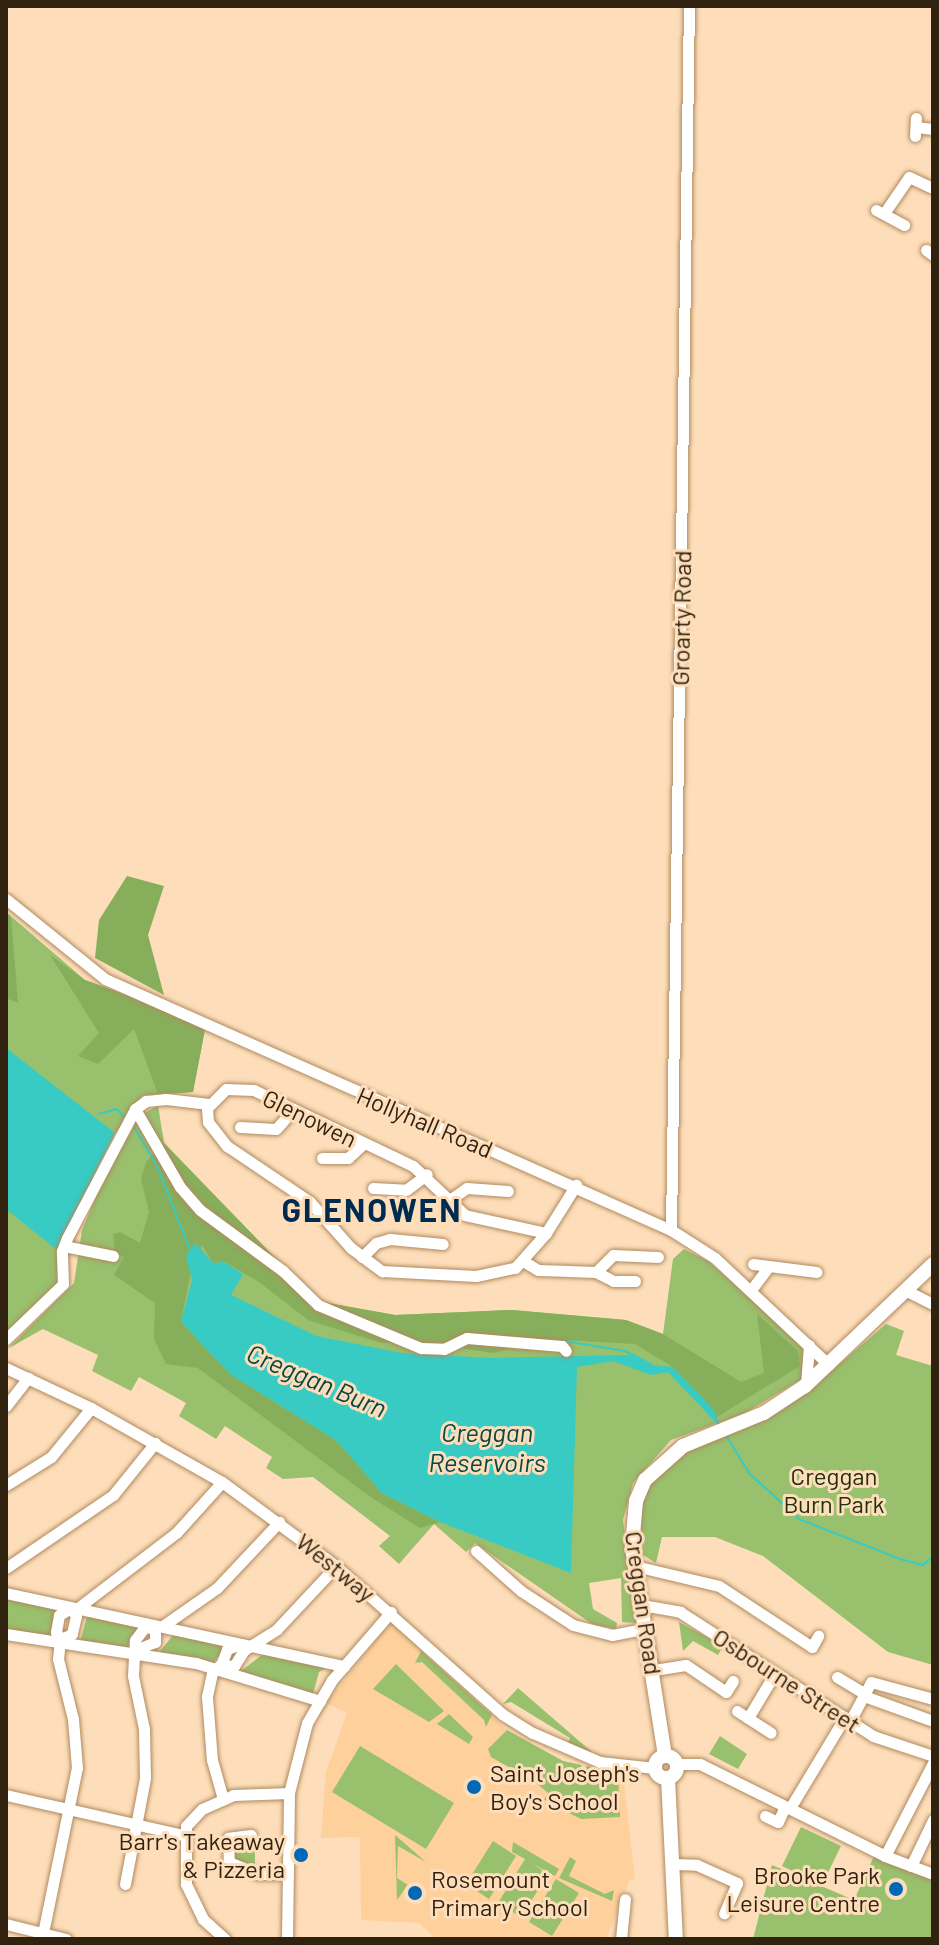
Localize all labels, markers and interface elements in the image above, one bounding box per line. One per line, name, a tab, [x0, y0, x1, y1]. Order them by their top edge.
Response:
street label: Groarty Road	[665, 550, 697, 686]
street label: Hollyhall Road	[353, 1080, 497, 1164]
street label: Glenowen	[258, 1083, 362, 1153]
district label: GLENOWEN	[281, 1190, 463, 1228]
water label: Creggan Burn	[242, 1337, 392, 1423]
water label: Creggan Reservoirs	[428, 1416, 546, 1478]
park label: Creggan Burn Park	[783, 1462, 885, 1518]
street label: Westway	[291, 1527, 381, 1607]
street label: Creggan Road	[620, 1529, 668, 1677]
street label: Osbourne Street	[708, 1622, 866, 1738]
place label: Saint Joseph's Boy's School	[490, 1759, 640, 1815]
marker: Saint Joseph's Boy's School	[465, 1778, 483, 1796]
place label: Barr's Takeaway & Pizzeria	[119, 1827, 285, 1883]
marker: Barr's Takeaway & Pizzeria	[292, 1846, 310, 1864]
place label: Brooke Park Leisure Centre	[726, 1861, 880, 1917]
place label: Rosemount Primary School	[431, 1865, 588, 1921]
marker: Brooke Park Leisure Centre	[887, 1880, 905, 1898]
marker: Rosemount Primary School	[406, 1884, 424, 1902]

